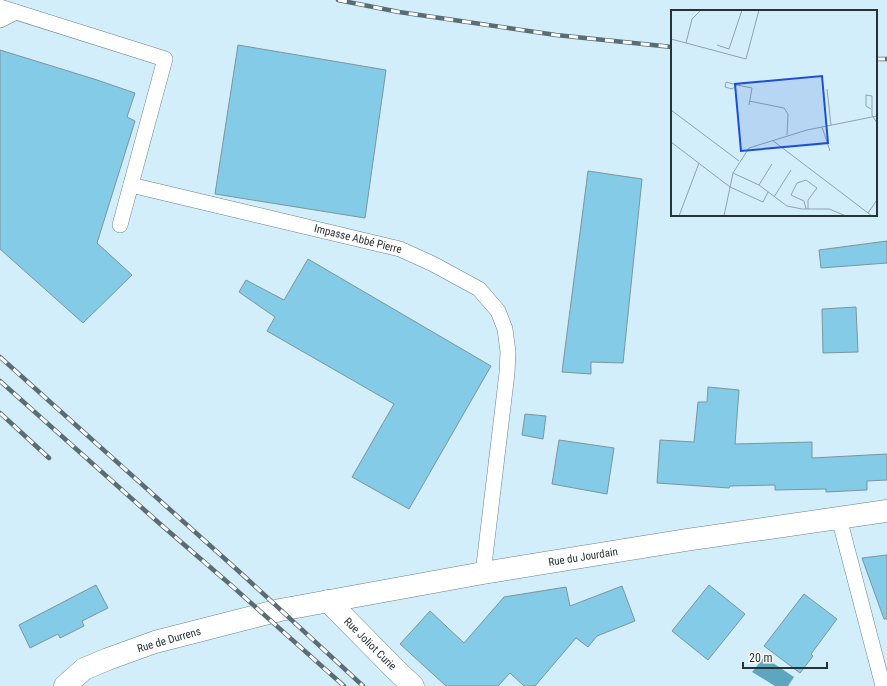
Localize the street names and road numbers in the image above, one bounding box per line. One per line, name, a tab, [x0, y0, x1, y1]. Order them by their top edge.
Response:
street label: Impasse Abbé Pierre	[313, 222, 403, 256]
street label: Rue du Jourdain	[547, 545, 619, 569]
street label: Rue Joliot Curie	[341, 615, 399, 673]
street label: Rue de Durrens	[136, 625, 202, 655]

